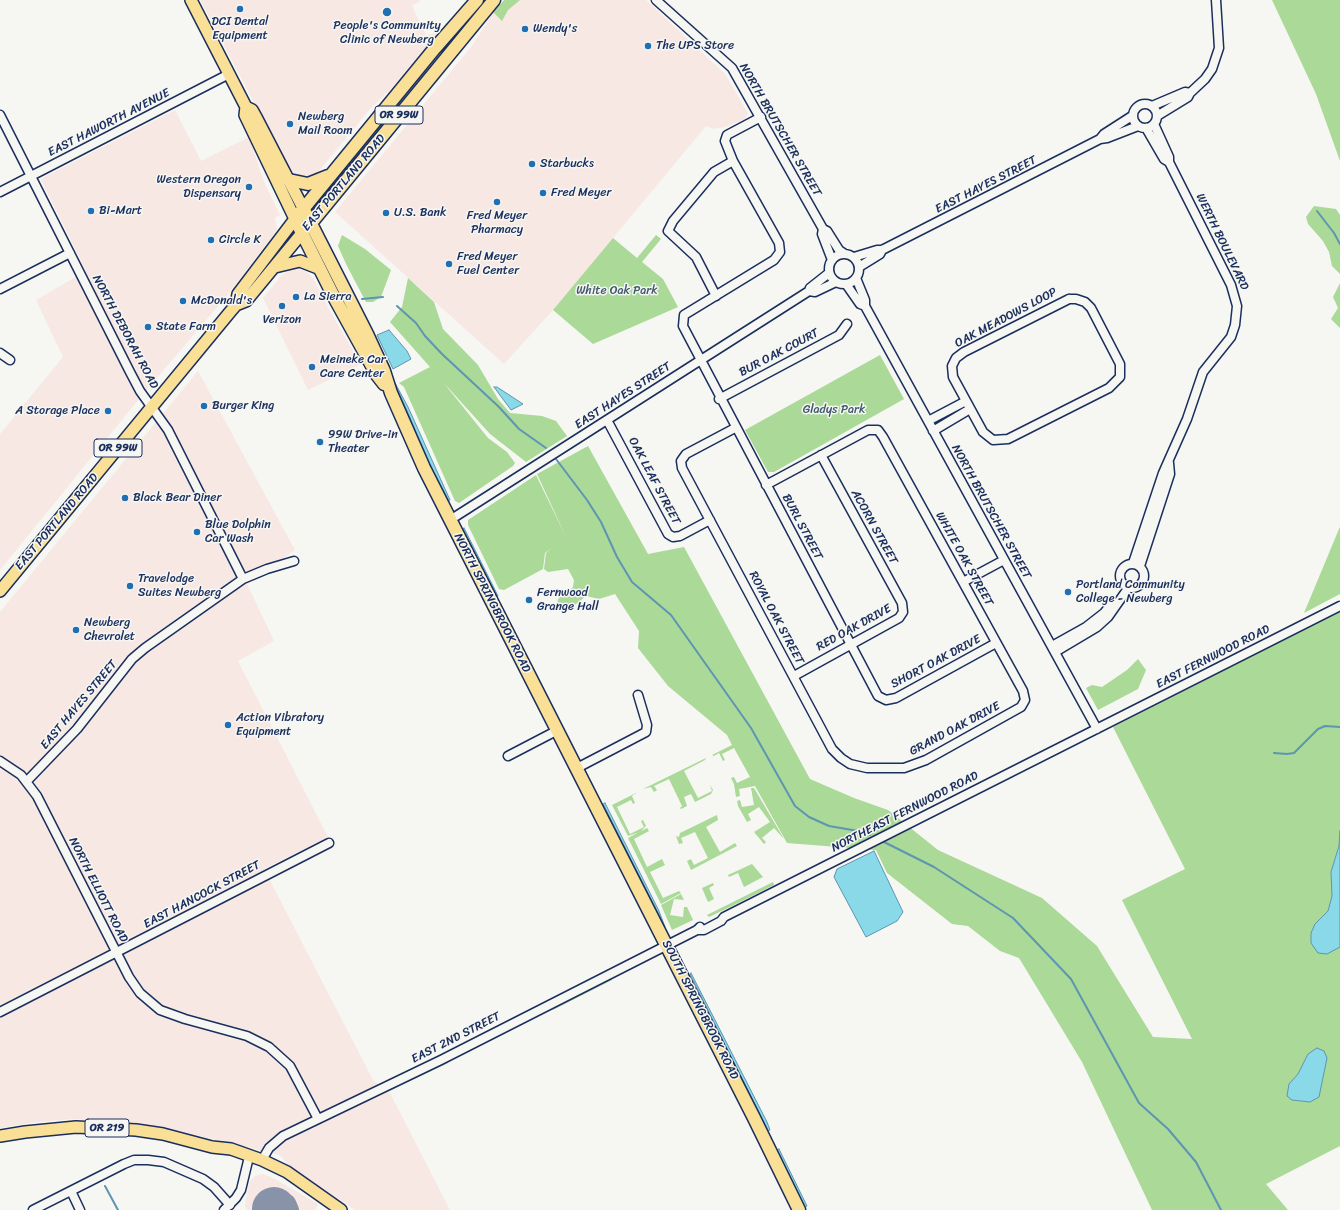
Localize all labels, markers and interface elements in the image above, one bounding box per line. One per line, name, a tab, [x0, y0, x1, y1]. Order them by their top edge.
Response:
marker: DCI Dental Equipment	[235, 4, 245, 14]
marker: People's Community Clinic of Newberg	[381, 6, 393, 18]
place label: DCI Dental Equipment	[211, 15, 269, 43]
place label: People's Community Clinic of Newberg	[333, 19, 441, 47]
place label: Wendy's	[533, 22, 577, 36]
marker: Wendy's	[520, 24, 530, 34]
place label: The UPS Store	[656, 39, 734, 53]
marker: The UPS Store	[643, 41, 653, 51]
street label: NORTH BRUTSCHER STREET	[736, 61, 824, 199]
street label: EAST HAWORTH AVENUE	[46, 86, 172, 160]
road number: OR 99W	[375, 106, 423, 124]
place label: Newberg Mail Room	[298, 110, 352, 138]
marker: Newberg Mail Room	[285, 119, 295, 129]
street label: EAST PORTLAND ROAD	[299, 132, 389, 234]
street label: EAST HAYES STREET	[933, 153, 1039, 217]
place label: Starbucks	[540, 157, 594, 171]
marker: Starbucks	[527, 159, 537, 169]
place label: Western Oregon Dispensary	[157, 173, 241, 201]
marker: Western Oregon Dispensary	[244, 182, 254, 192]
place label: Fred Meyer	[551, 186, 611, 200]
marker: Fred Meyer	[538, 188, 548, 198]
street label: WERTH BOULEVARD	[1192, 191, 1252, 293]
marker: Fred Meyer Pharmacy	[492, 197, 502, 207]
place label: Bi-Mart	[99, 204, 142, 218]
marker: Bi-Mart	[86, 206, 96, 216]
place label: U.S. Bank	[394, 206, 446, 220]
marker: U.S. Bank	[381, 208, 391, 218]
place label: Fred Meyer Pharmacy	[467, 209, 527, 237]
place label: Circle K	[219, 233, 261, 247]
marker: Circle K	[206, 235, 216, 245]
place label: Fred Meyer Fuel Center	[457, 250, 519, 278]
marker: Fred Meyer Fuel Center	[444, 259, 454, 269]
street label: NORTH DEBORAH ROAD	[89, 273, 161, 391]
park label: White Oak Park	[576, 284, 658, 298]
street label: OAK MEADOWS LOOP	[952, 285, 1060, 351]
place label: La Sierra	[304, 290, 352, 304]
marker: La Sierra	[291, 292, 301, 302]
place label: McDonald's	[191, 294, 252, 308]
marker: McDonald's	[178, 296, 188, 306]
marker: Verizon	[277, 301, 287, 311]
place label: Verizon	[263, 313, 301, 327]
place label: State Farm	[156, 320, 216, 334]
marker: State Farm	[143, 322, 153, 332]
street label: BUR OAK COURT	[737, 326, 821, 380]
place label: Meineke Car Care Center	[320, 353, 386, 381]
street label: EAST HAYES STREET	[572, 360, 674, 432]
marker: Meineke Car Care Center	[307, 362, 317, 372]
place label: Burger King	[212, 399, 274, 413]
marker: Burger King	[199, 401, 209, 411]
park label: Gladys Park	[803, 403, 865, 417]
place label: A Storage Place	[15, 404, 100, 418]
marker: A Storage Place	[103, 406, 113, 416]
place label: 99W Drive-in Theater	[328, 428, 398, 456]
street label: OAK LEAF STREET	[625, 435, 683, 527]
marker: 99W Drive-in Theater	[315, 437, 325, 447]
road number: OR 99W	[94, 439, 142, 457]
street label: NORTH BRUTSCHER STREET	[948, 442, 1034, 582]
street label: EAST PORTLAND ROAD	[12, 471, 102, 573]
street label: ACORN STREET	[848, 487, 900, 567]
place label: Black Bear Diner	[133, 491, 221, 505]
street label: BURL STREET	[779, 492, 825, 562]
marker: Black Bear Diner	[120, 493, 130, 503]
street label: WHITE OAK STREET	[932, 509, 996, 609]
place label: Blue Dolphin Car Wash	[205, 518, 271, 546]
marker: Blue Dolphin Car Wash	[192, 527, 202, 537]
street label: NORTH SPRINGBROOK ROAD	[451, 531, 533, 675]
street label: ROYAL OAK STREET	[745, 569, 807, 667]
place label: Travelodge Suites Newberg	[138, 572, 221, 600]
place label: Portland Community College - Newberg	[1076, 578, 1185, 606]
marker: Travelodge Suites Newberg	[125, 581, 135, 591]
place label: Fernwood Grange Hall	[537, 586, 599, 614]
marker: Portland Community College - Newberg	[1063, 587, 1073, 597]
marker: Fernwood Grange Hall	[524, 595, 534, 605]
street label: RED OAK DRIVE	[814, 602, 894, 654]
place label: Newberg Chevrolet	[84, 616, 135, 644]
street label: EAST FERNWOOD ROAD	[1154, 622, 1272, 692]
marker: Newberg Chevrolet	[71, 625, 81, 635]
street label: SHORT OAK DRIVE	[889, 632, 983, 692]
street label: EAST HAYES STREET	[38, 658, 120, 752]
street label: GRAND OAK DRIVE	[907, 699, 1003, 759]
place label: Action Vibratory Equipment	[236, 711, 324, 739]
marker: Action Vibratory Equipment	[223, 720, 233, 730]
street label: NORTHEAST FERNWOOD ROAD	[829, 769, 981, 855]
street label: NORTH ELLIOTT ROAD	[65, 835, 131, 945]
street label: EAST HANCOCK STREET	[141, 858, 263, 932]
street label: SOUTH SPRINGBROOK ROAD	[659, 938, 741, 1082]
street label: EAST 2ND STREET	[409, 1009, 503, 1067]
road number: OR 219	[85, 1119, 129, 1137]

